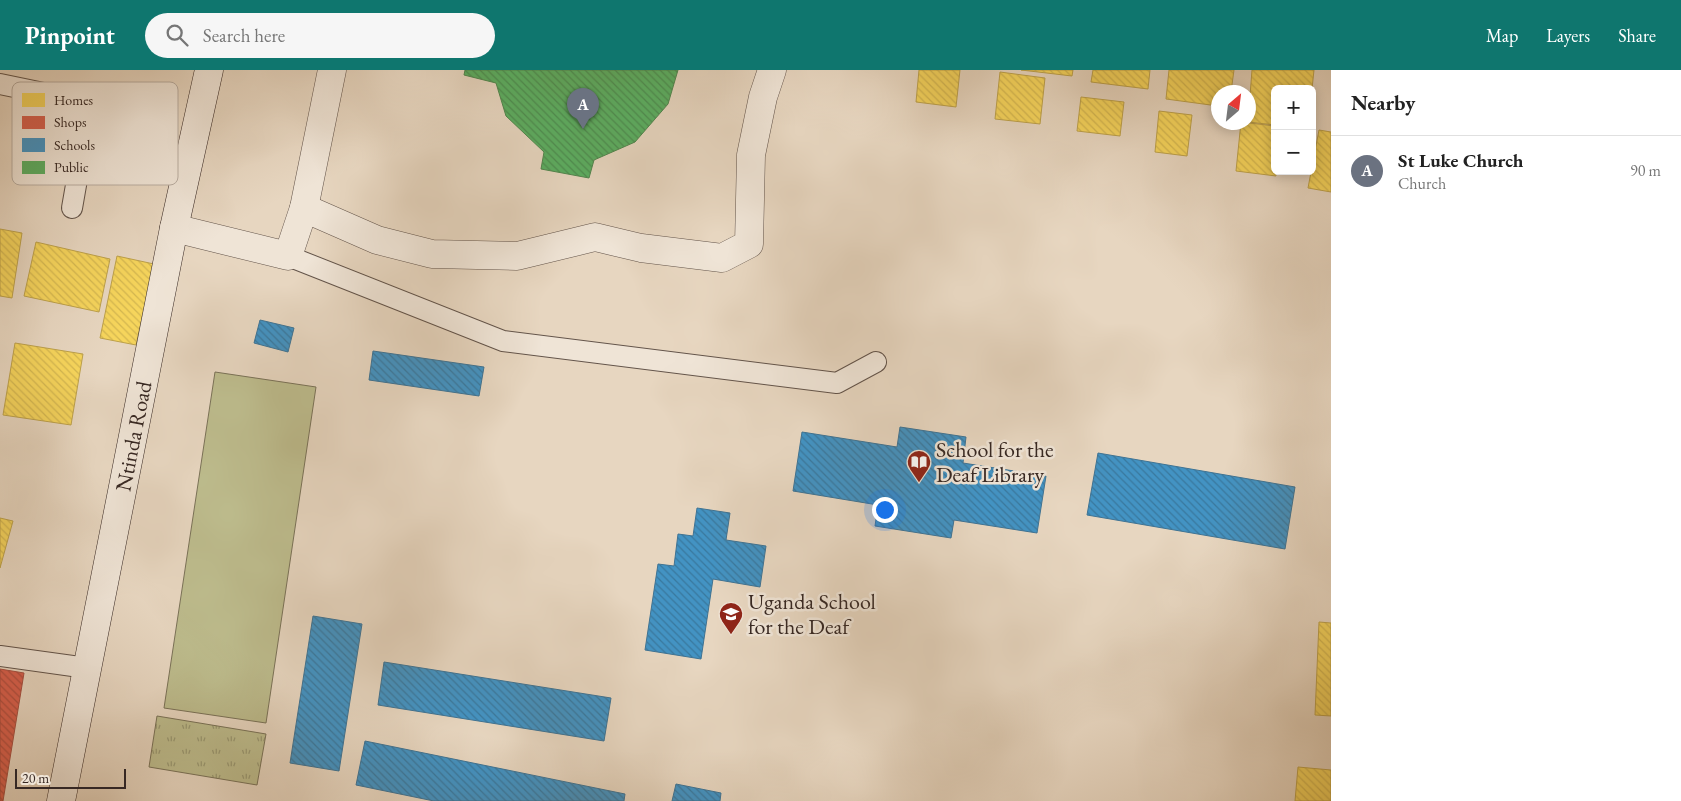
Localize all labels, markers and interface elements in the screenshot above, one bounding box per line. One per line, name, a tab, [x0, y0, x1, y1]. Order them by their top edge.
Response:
search box	[145, 13, 495, 58]
text: Pinpoint	[25, 20, 115, 51]
icon: search	[163, 21, 191, 49]
text: Search here	[203, 23, 285, 48]
text: Map	[1486, 24, 1518, 47]
text: Layers	[1546, 24, 1590, 47]
text: Share	[1618, 24, 1656, 47]
legend	[12, 82, 178, 185]
north arrow	[1211, 85, 1256, 130]
map controls	[1271, 85, 1316, 175]
button: +	[1271, 85, 1316, 130]
pin: A	[567, 88, 599, 129]
text: Nearby	[1351, 89, 1415, 116]
text: Homes	[54, 91, 94, 109]
text: Shops	[54, 113, 87, 131]
button: −	[1271, 130, 1316, 175]
text: Schools	[54, 136, 95, 154]
text: St Luke Church	[1398, 148, 1524, 173]
text: Public	[54, 158, 89, 176]
text: A	[1361, 160, 1373, 181]
text: 90 m	[1630, 160, 1661, 181]
text: Church	[1398, 173, 1446, 194]
street label: Ntinda Road	[108, 378, 158, 494]
place label: School for the Deaf Library	[936, 435, 1054, 489]
library icon: School for the Deaf Library	[906, 449, 932, 483]
your location	[872, 497, 898, 523]
place label: Uganda School for the Deaf	[748, 587, 876, 641]
school or university icon: Uganda School for the Deaf	[718, 601, 744, 635]
scale bar	[15, 766, 126, 789]
text: 20 m	[22, 769, 49, 787]

